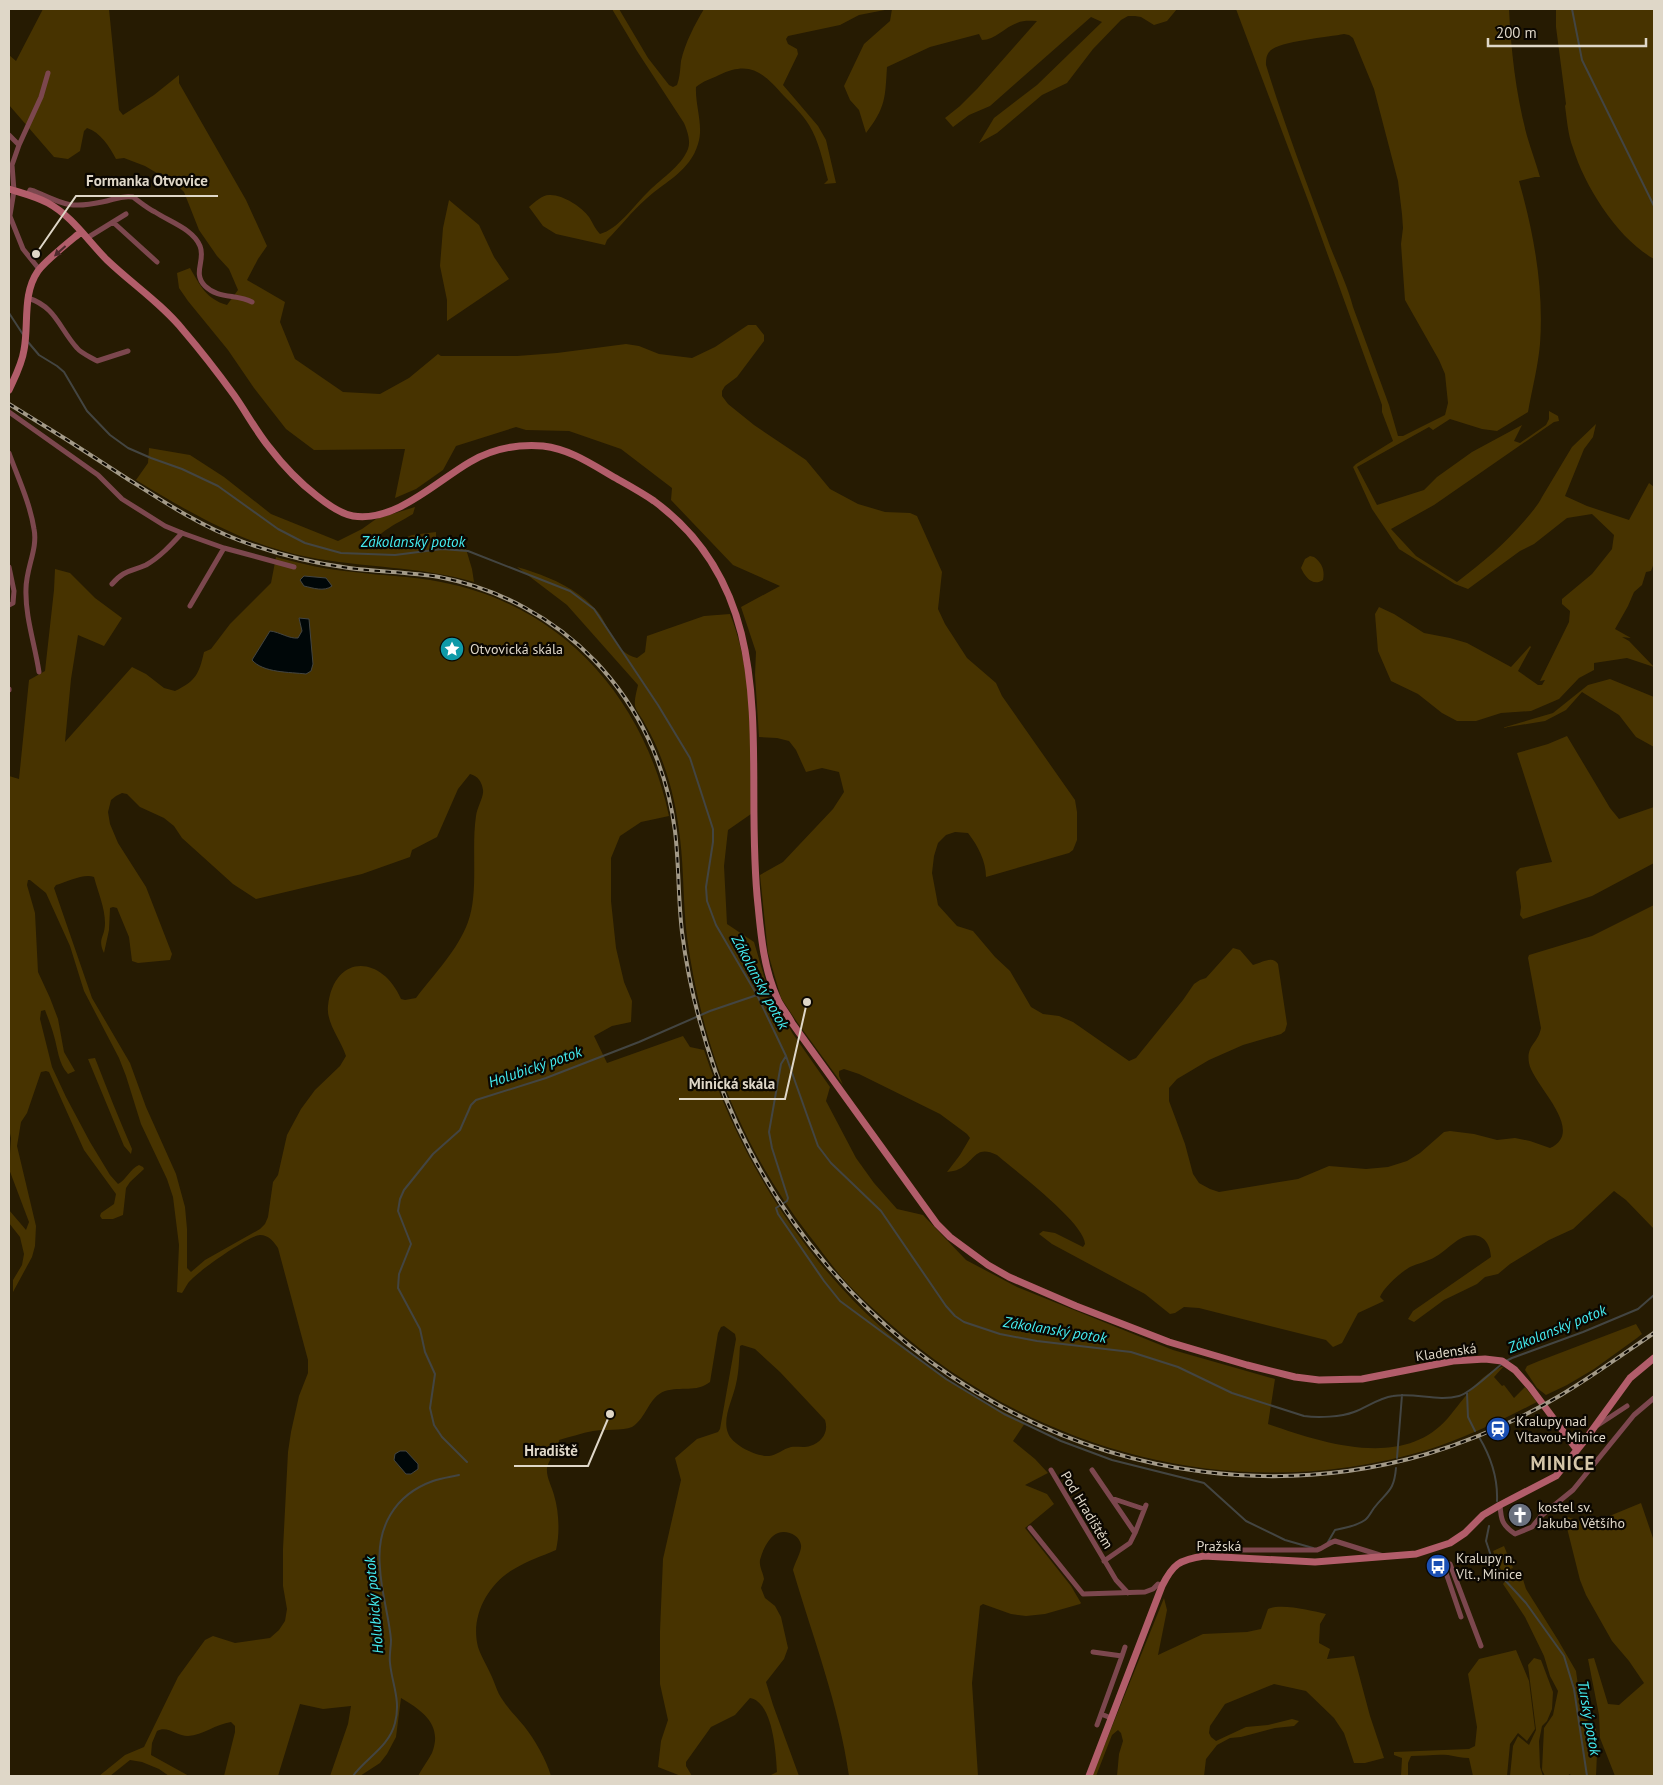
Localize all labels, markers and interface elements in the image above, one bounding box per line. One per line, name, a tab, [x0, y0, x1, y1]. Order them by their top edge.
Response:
scale bar	[1488, 15, 1646, 47]
text: 200 m	[1496, 23, 1537, 42]
callout: Formanka Otvovice	[76, 166, 218, 196]
text: Formanka Otvovice	[86, 171, 208, 190]
one-way arrow	[54, 245, 66, 257]
water label: Zákolanský potok	[360, 532, 467, 551]
place icon: Otvovická skála	[439, 636, 465, 662]
place label: Otvovická skála	[470, 640, 563, 658]
water label: Zákolanský potok	[727, 930, 794, 1034]
water label: Holubický potok	[486, 1041, 585, 1091]
callout: Minická skála	[679, 1069, 785, 1099]
text: Minická skála	[689, 1074, 775, 1093]
water label: Zákolanský potok	[1504, 1300, 1610, 1357]
water label: Zákolanský potok	[1001, 1312, 1109, 1347]
street label: Kladenská	[1414, 1339, 1478, 1365]
place label: Kralupy nad Vltavou-Minice	[1515, 1412, 1606, 1446]
station icon: Kralupy nad Vltavou-Minice	[1485, 1416, 1511, 1442]
callout: Hradiště	[514, 1436, 588, 1466]
text: Hradiště	[524, 1441, 578, 1460]
district label: MINICE	[1530, 1451, 1596, 1475]
street label: Pod Hradištěm	[1057, 1468, 1117, 1552]
place label: kostel sv. Jakuba Většího	[1537, 1498, 1625, 1532]
church icon: kostel sv. Jakuba Většího	[1507, 1502, 1533, 1528]
street label: Pražská	[1197, 1537, 1241, 1555]
place label: Kralupy n. Vlt., Minice	[1455, 1549, 1522, 1583]
bus stop icon: Kralupy n. Vlt., Minice	[1425, 1553, 1451, 1579]
water label: Holubický potok	[360, 1554, 387, 1655]
water label: Turský potok	[1574, 1679, 1606, 1758]

